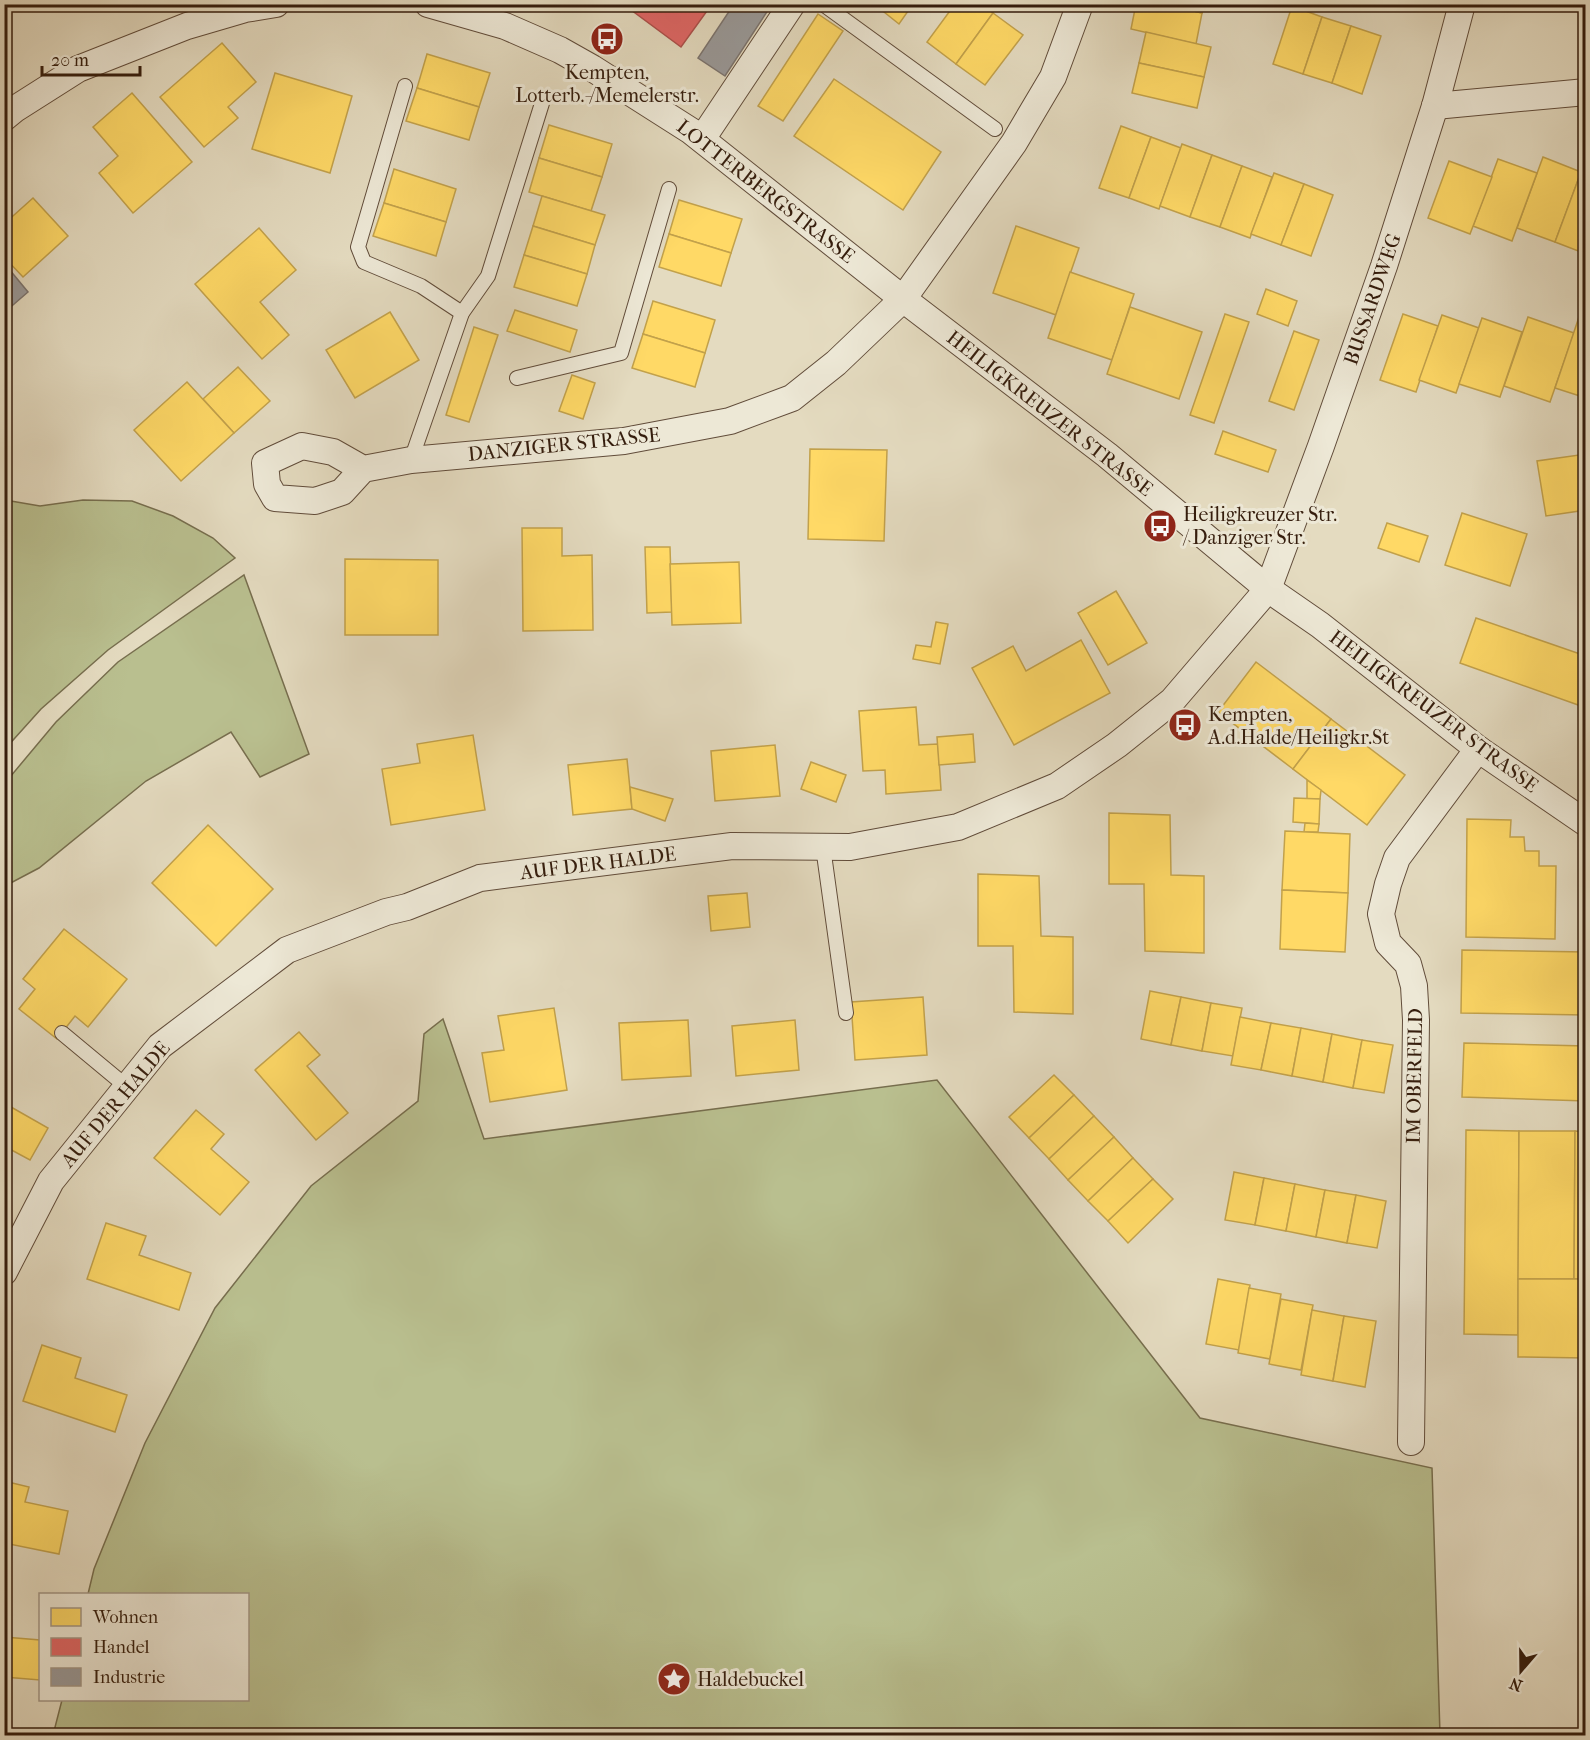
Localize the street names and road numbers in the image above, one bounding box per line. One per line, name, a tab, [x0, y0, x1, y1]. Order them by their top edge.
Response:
street label: LOTTERBERGSTRASSE	[672, 115, 859, 268]
street label: BUSSARDWEG	[1339, 231, 1406, 368]
street label: HEILIGKREUZER STRASSE	[942, 326, 1157, 501]
street label: DANZIGER STRASSE	[467, 423, 661, 466]
street label: HEILIGKREUZER STRASSE	[1325, 625, 1542, 797]
street label: AUF DER HALDE	[518, 843, 677, 885]
street label: IM OBERFELD	[1402, 1008, 1427, 1144]
street label: AUF DER HALDE	[55, 1037, 175, 1173]

